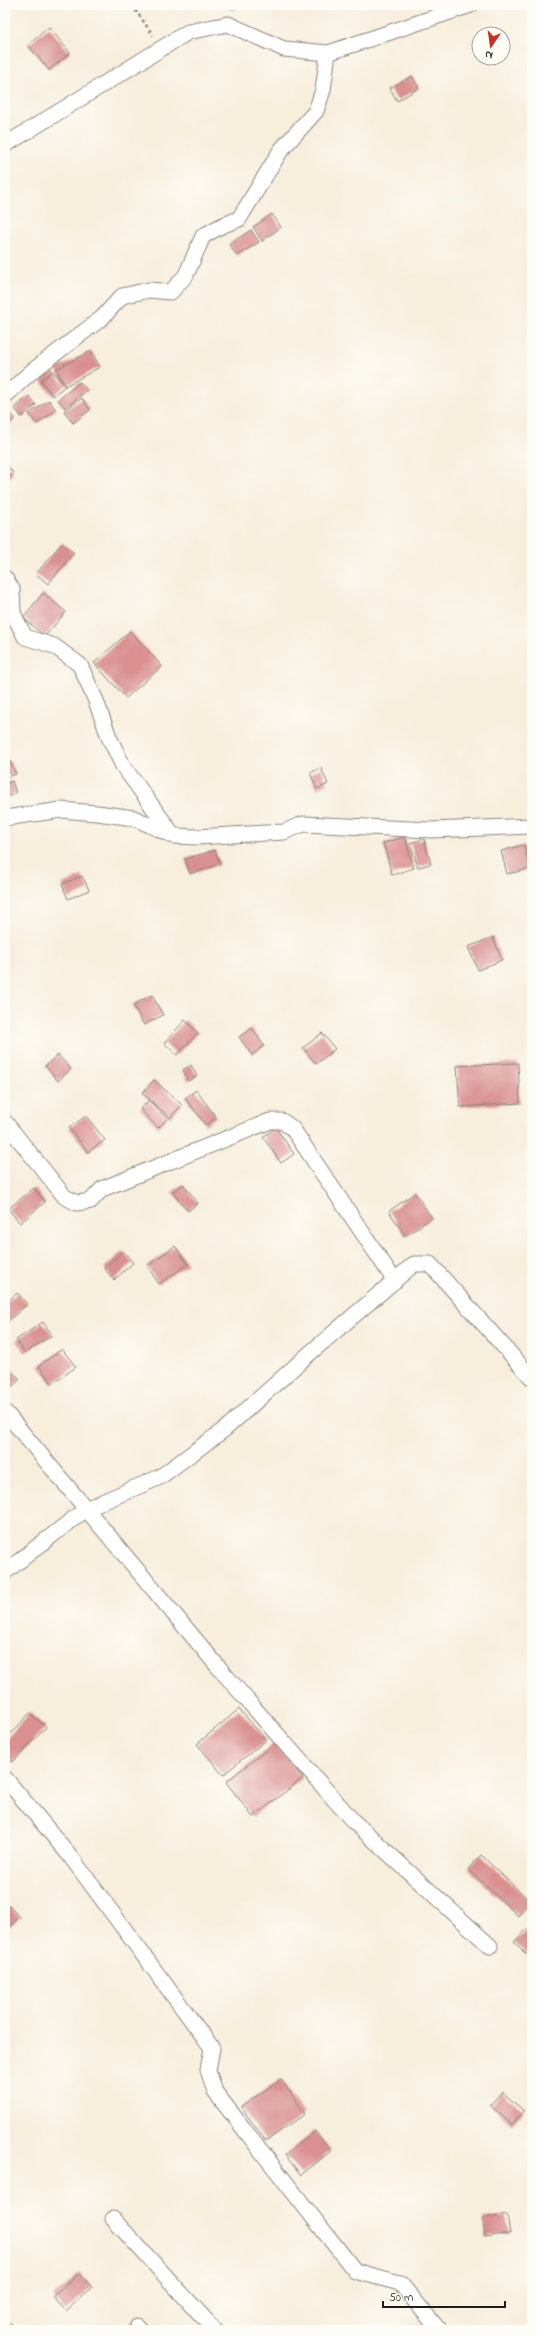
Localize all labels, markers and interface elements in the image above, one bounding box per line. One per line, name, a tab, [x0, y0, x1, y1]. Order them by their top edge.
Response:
north arrow	[471, 26, 511, 66]
text: N	[484, 46, 494, 63]
scale bar	[383, 2283, 505, 2309]
text: 50 m	[389, 2289, 413, 2307]

